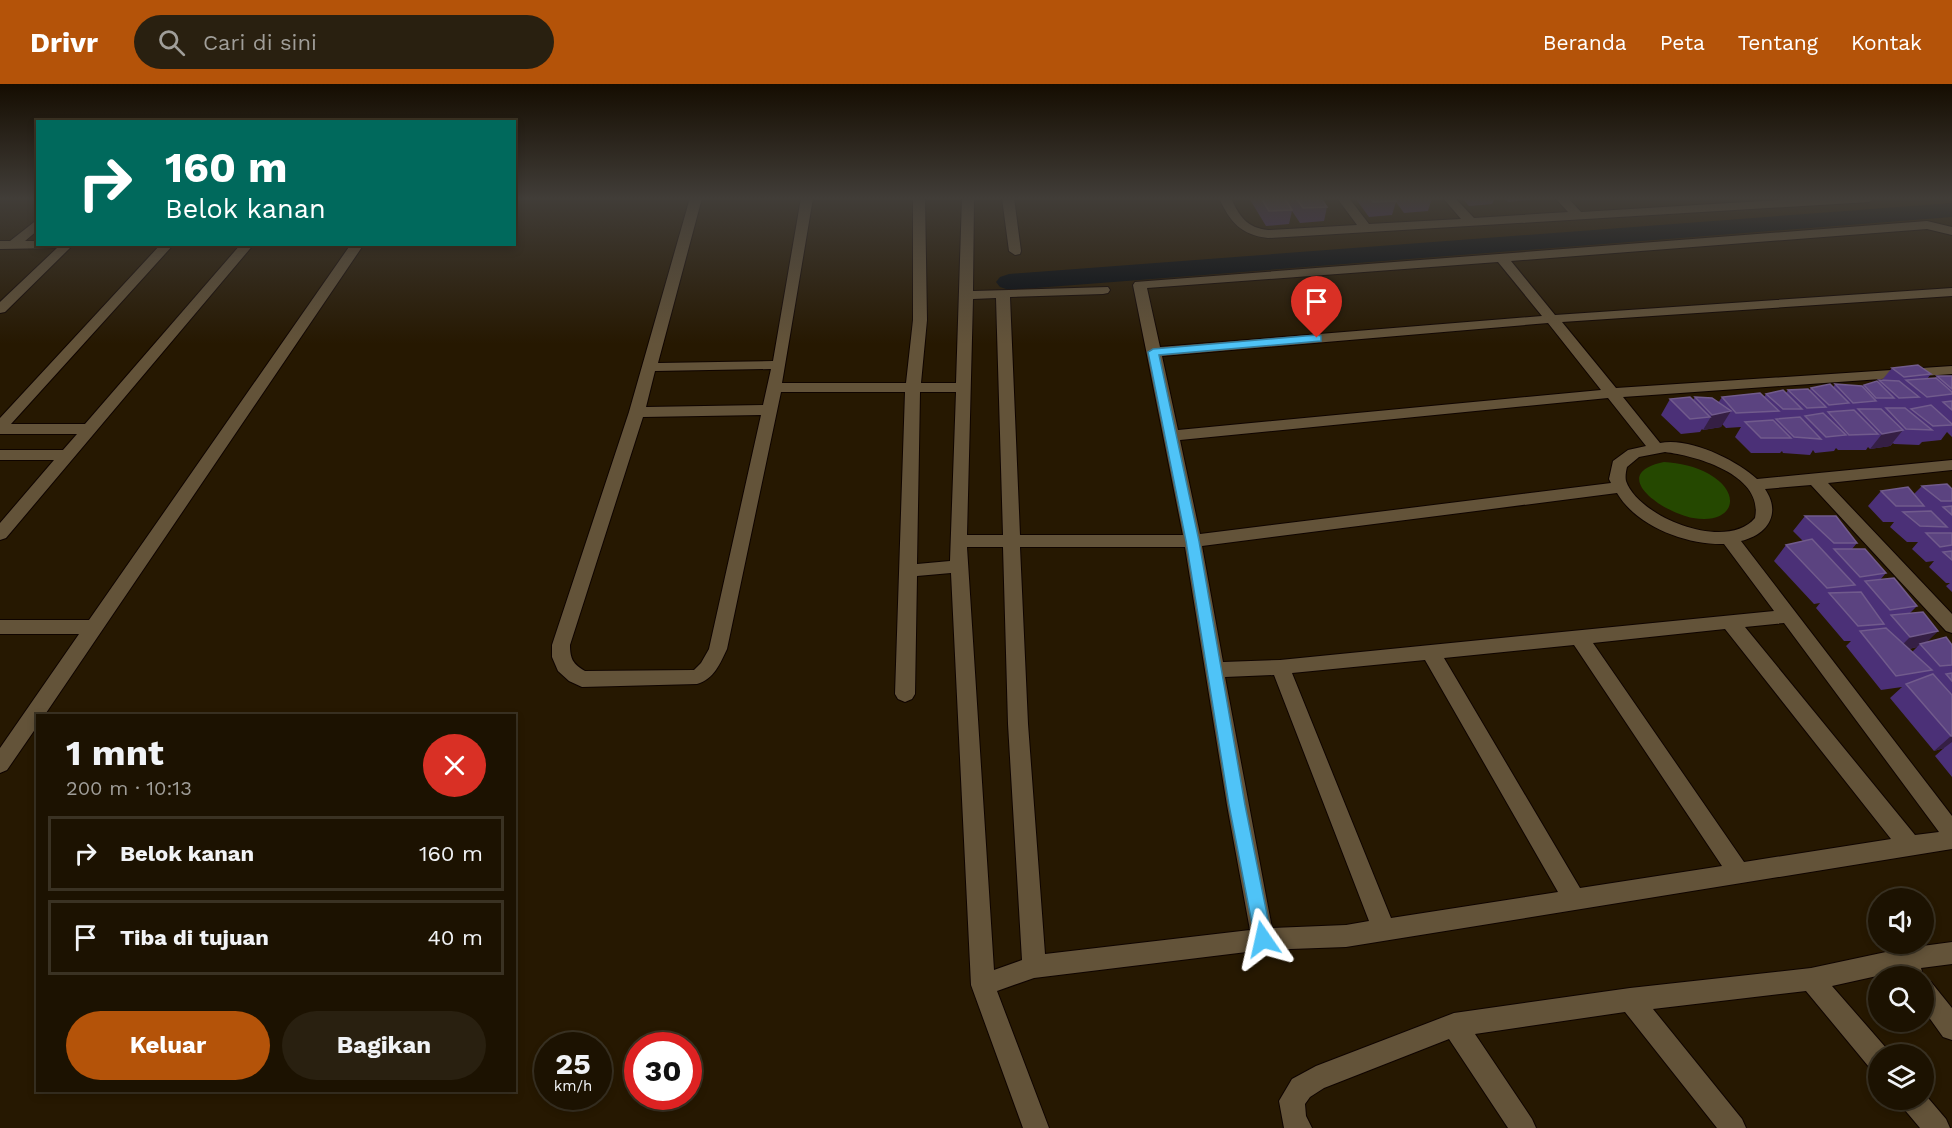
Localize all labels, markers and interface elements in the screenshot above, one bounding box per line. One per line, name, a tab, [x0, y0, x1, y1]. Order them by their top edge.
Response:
search box	[134, 15, 554, 69]
text: Drivr	[30, 26, 98, 59]
icon: search	[155, 26, 188, 59]
text: Cari di sini	[203, 30, 317, 55]
text: Beranda	[1543, 30, 1627, 55]
text: Peta	[1660, 30, 1705, 55]
text: Tentang	[1738, 30, 1818, 55]
text: Kontak	[1851, 30, 1922, 55]
text: 160 m	[165, 143, 288, 192]
icon: right	[66, 144, 144, 222]
text: Belok kanan	[165, 193, 326, 225]
pin	[1291, 276, 1342, 338]
icon: arrive	[1300, 285, 1333, 318]
text: 1 mnt	[66, 732, 164, 774]
button: close	[423, 734, 486, 797]
text: 200 m · 10:13	[66, 776, 192, 800]
icon: right	[69, 837, 102, 870]
text: Belok kanan	[120, 841, 254, 866]
text: 160 m	[419, 841, 483, 866]
map controls	[1868, 888, 1934, 1110]
button: sound	[1868, 888, 1934, 954]
position arrow	[1231, 907, 1295, 971]
icon: arrive	[69, 921, 102, 954]
text: Tiba di tujuan	[120, 925, 269, 950]
text: 40 m	[427, 925, 483, 950]
button: search	[1868, 966, 1934, 1032]
button: Keluar	[66, 1011, 270, 1080]
button: Bagikan	[282, 1011, 486, 1080]
speed limit sign: 30	[624, 1032, 702, 1110]
button: layers	[1868, 1044, 1934, 1110]
text: 25	[555, 1046, 591, 1081]
text: km/h	[554, 1077, 592, 1095]

